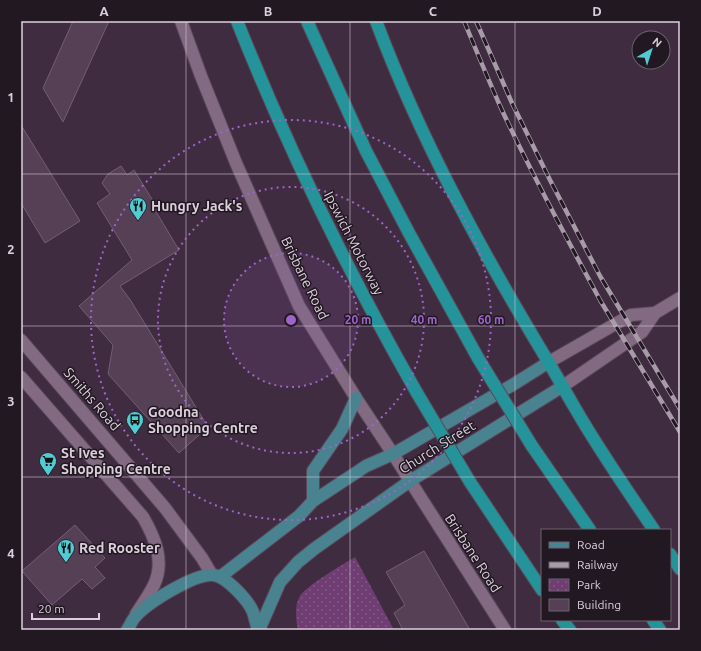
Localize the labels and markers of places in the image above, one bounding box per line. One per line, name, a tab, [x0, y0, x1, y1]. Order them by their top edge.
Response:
restaurant icon: Hungry Jack's	[128, 196, 148, 221]
place label: Hungry Jack's	[151, 198, 243, 214]
centre of rings	[284, 313, 298, 327]
place label: Goodna Shopping Centre	[148, 404, 258, 436]
bus stop icon: Goodna Shopping Centre	[125, 410, 145, 435]
place label: St Ives Shopping Centre	[61, 445, 171, 477]
supermarket icon: St Ives Shopping Centre	[38, 451, 58, 476]
restaurant icon: Red Rooster	[56, 538, 76, 563]
place label: Red Rooster	[79, 540, 160, 556]

